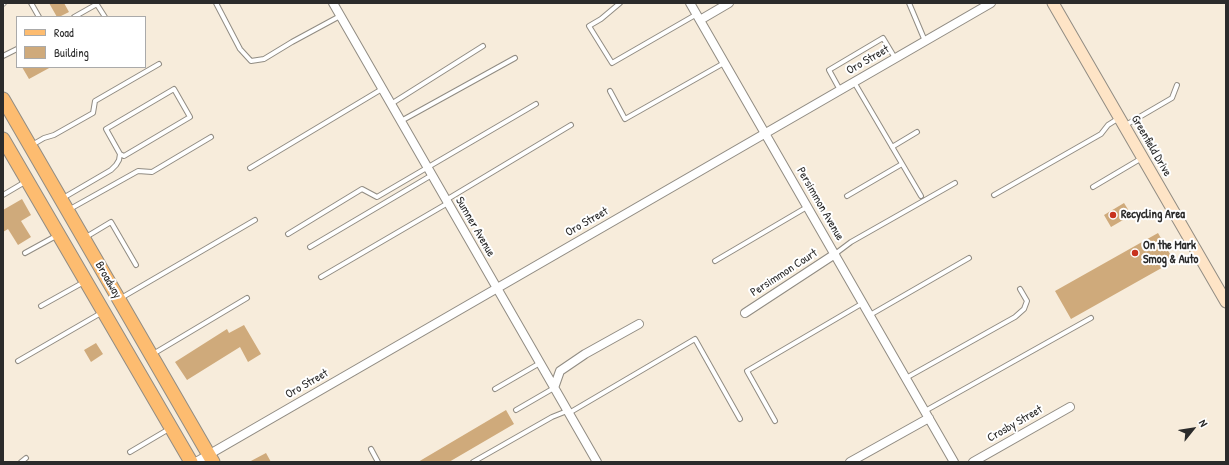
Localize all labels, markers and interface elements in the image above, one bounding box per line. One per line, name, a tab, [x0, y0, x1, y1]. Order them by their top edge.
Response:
legend	[16, 16, 146, 68]
text: Road	[54, 24, 74, 41]
street label: Oro Street	[844, 42, 892, 78]
text: Building	[54, 44, 89, 61]
street label: Greenfield Drive	[1128, 113, 1174, 179]
street label: Persimmon Avenue	[793, 165, 847, 243]
street label: Sumner Avenue	[452, 195, 498, 259]
street label: Oro Street	[563, 204, 611, 240]
place label: Recycling Area	[1121, 208, 1185, 222]
marker: Recycling Area	[1108, 210, 1118, 220]
place label: On the Mark Smog & Auto	[1143, 239, 1198, 267]
street label: Persimmon Court	[748, 246, 820, 300]
marker: On the Mark Smog & Auto	[1130, 248, 1140, 258]
street label: Broadway	[92, 259, 124, 301]
street label: Oro Street	[283, 366, 331, 402]
street label: Crosby Street	[985, 402, 1045, 446]
north arrow	[1173, 409, 1213, 449]
text: N	[1196, 417, 1211, 429]

